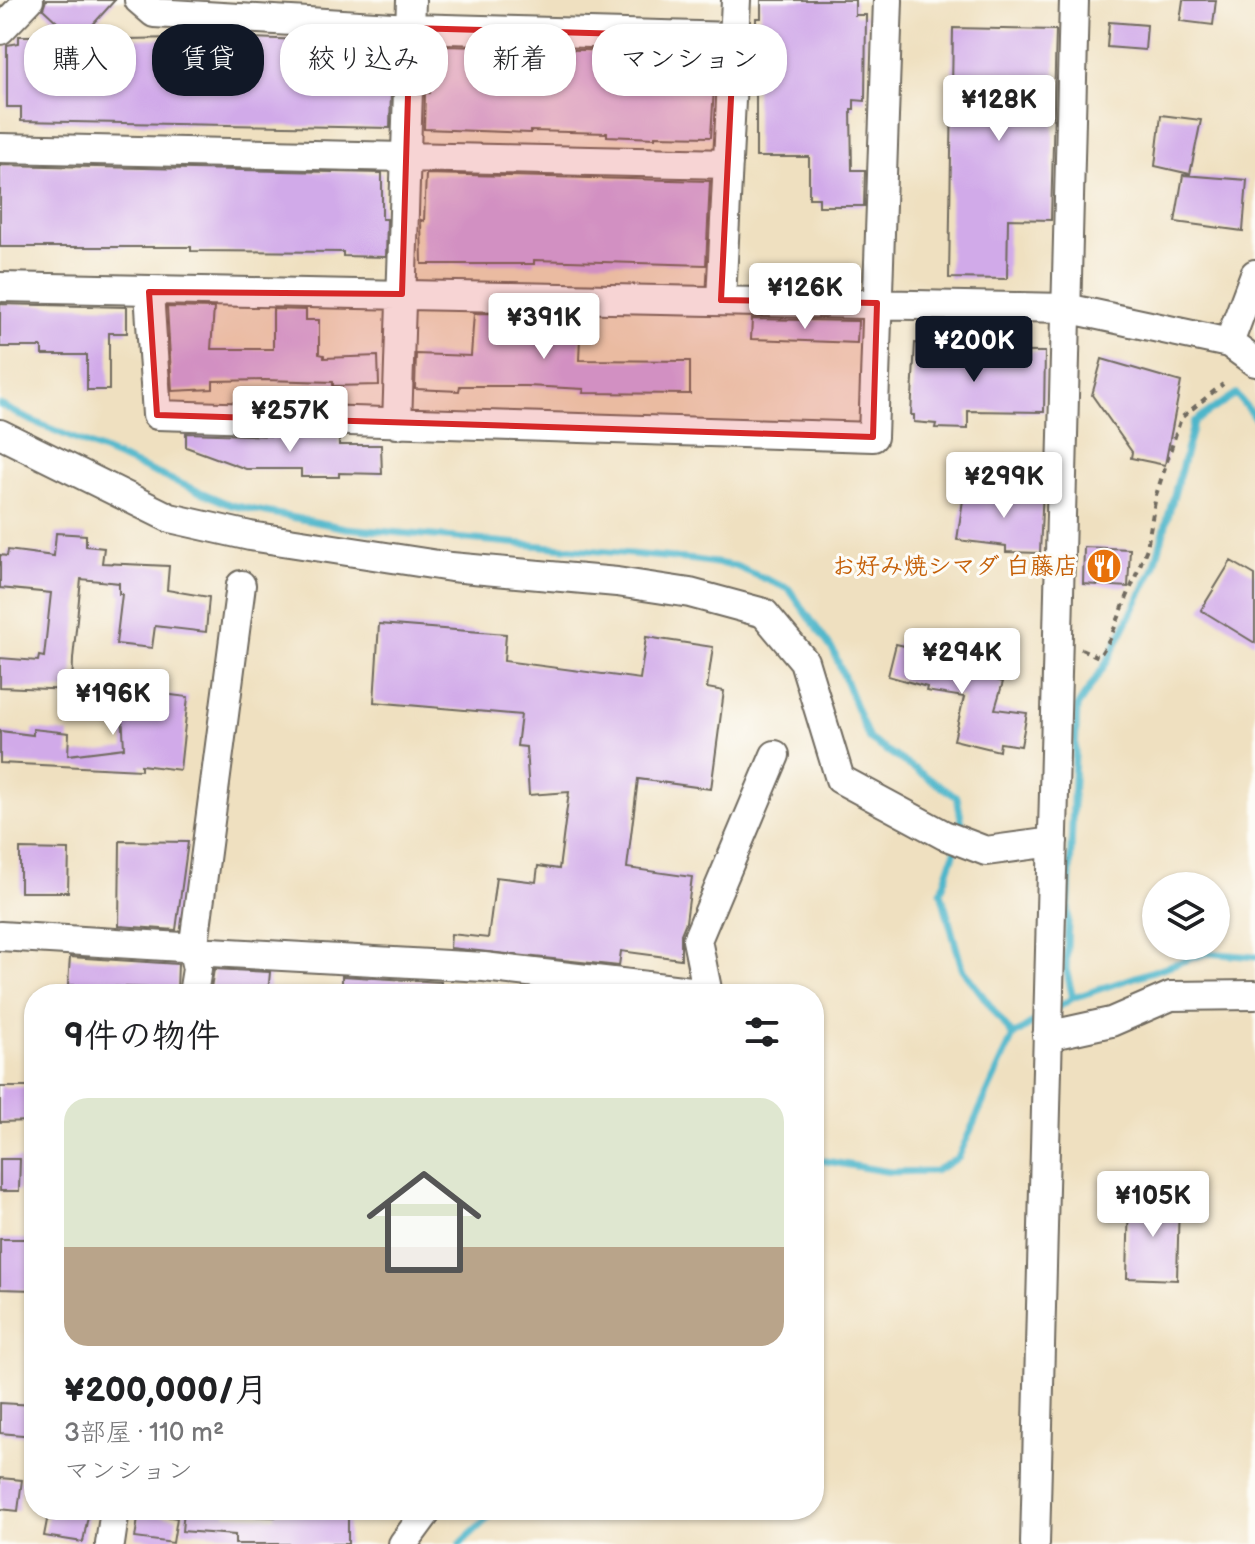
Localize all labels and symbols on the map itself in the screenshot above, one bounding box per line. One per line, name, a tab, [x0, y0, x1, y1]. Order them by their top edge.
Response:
pin: ¥128K	[943, 75, 1055, 143]
pin: ¥126K	[749, 263, 861, 331]
pin: ¥391K	[488, 293, 600, 361]
pin: ¥200K	[918, 316, 1030, 384]
pin: ¥257K	[234, 386, 346, 454]
pin: ¥299K	[948, 452, 1060, 520]
restaurant icon: お好み焼シマダ 白藤店	[1085, 547, 1123, 585]
place label: お好み焼シマダ 白藤店	[832, 552, 1078, 581]
pin: ¥294K	[906, 628, 1018, 696]
pin: ¥196K	[57, 669, 169, 737]
pin: ¥105K	[1097, 1171, 1209, 1239]

